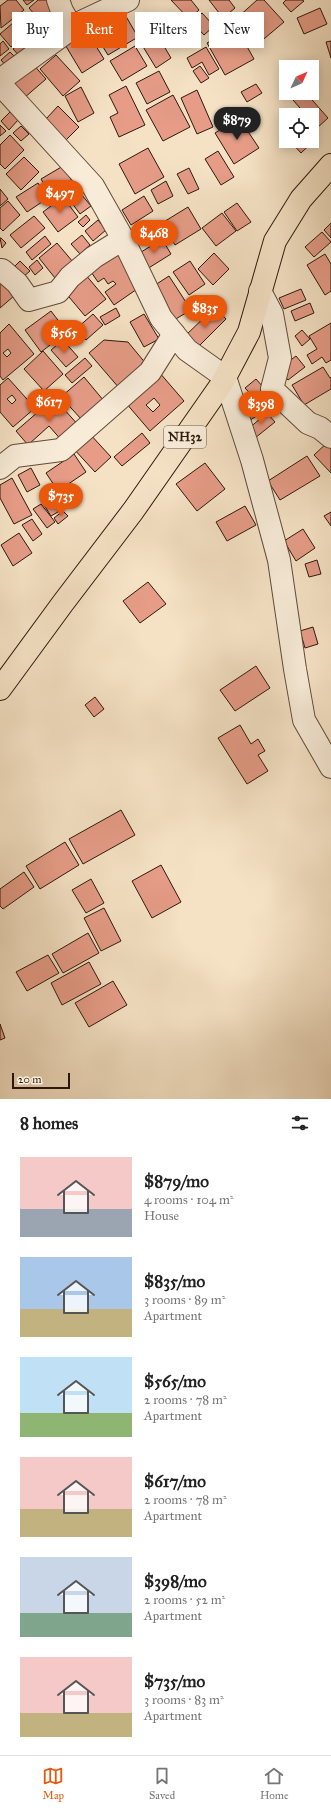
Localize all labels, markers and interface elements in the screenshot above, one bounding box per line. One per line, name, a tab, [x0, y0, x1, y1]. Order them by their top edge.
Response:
chip: Buy	[12, 12, 63, 48]
chip: Rent	[71, 12, 127, 48]
chip: Filters	[135, 12, 201, 48]
chip: New	[209, 12, 264, 48]
north arrow	[279, 60, 319, 100]
map controls	[279, 60, 319, 148]
pin: $879	[213, 107, 261, 141]
button: locate	[279, 108, 319, 148]
text: $879	[223, 112, 251, 128]
pin: $497	[36, 180, 84, 214]
text: $497	[46, 185, 74, 201]
pin: $468	[130, 220, 178, 254]
text: $468	[140, 225, 168, 241]
pin: $835	[181, 295, 229, 329]
text: $835	[192, 300, 218, 316]
pin: $565	[40, 320, 88, 354]
text: $565	[51, 325, 77, 341]
pin: $617	[25, 389, 73, 423]
pin: $398	[237, 391, 285, 425]
text: $617	[36, 394, 62, 410]
text: $398	[248, 396, 274, 412]
road number: NH32	[164, 426, 206, 448]
pin: $735	[37, 483, 85, 517]
text: $735	[48, 488, 74, 504]
scale bar	[12, 1071, 70, 1090]
text: 20 m	[18, 1073, 41, 1086]
icon: filters	[289, 1112, 311, 1134]
text: 8 homes	[20, 1113, 78, 1134]
text: $879/mo	[144, 1171, 209, 1192]
icon: home	[52, 1173, 100, 1221]
text: 4 rooms · 104 m²	[144, 1192, 234, 1208]
text: House	[144, 1208, 179, 1224]
text: $835/mo	[144, 1271, 205, 1292]
icon: home	[52, 1273, 100, 1321]
text: 3 rooms · 89 m²	[144, 1292, 226, 1308]
text: Apartment	[144, 1308, 202, 1324]
text: $565/mo	[144, 1371, 206, 1392]
icon: home	[52, 1373, 100, 1421]
text: 2 rooms · 78 m²	[144, 1392, 227, 1408]
text: Apartment	[144, 1408, 202, 1424]
text: $617/mo	[144, 1471, 206, 1492]
icon: home	[52, 1473, 100, 1521]
text: 2 rooms · 78 m²	[144, 1492, 227, 1508]
text: Apartment	[144, 1508, 202, 1524]
text: $398/mo	[144, 1571, 207, 1592]
icon: home	[52, 1573, 100, 1621]
text: 2 rooms · 52 m²	[144, 1592, 225, 1608]
text: Apartment	[144, 1608, 202, 1624]
text: $735/mo	[144, 1671, 205, 1692]
icon: home	[52, 1673, 100, 1721]
text: 3 rooms · 83 m²	[144, 1692, 224, 1708]
text: Apartment	[144, 1708, 202, 1724]
tab: Map	[42, 1765, 64, 1802]
tab: Saved	[149, 1765, 175, 1802]
tab: Home	[260, 1765, 289, 1802]

